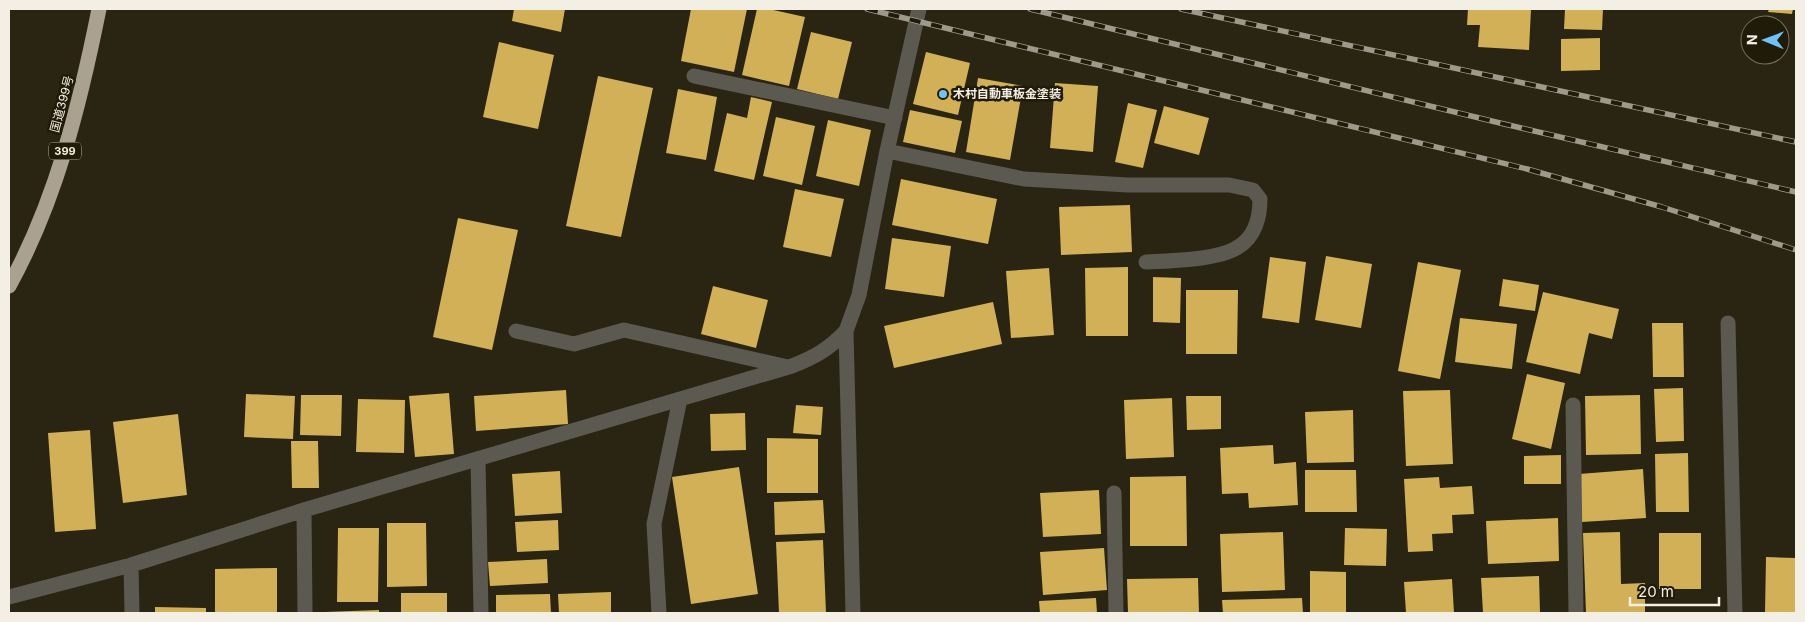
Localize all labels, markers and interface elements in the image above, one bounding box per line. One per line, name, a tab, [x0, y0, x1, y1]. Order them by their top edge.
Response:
north arrow	[1740, 15, 1790, 65]
text: N	[1743, 34, 1760, 45]
street label: 国道399号	[47, 74, 76, 134]
place label: 木村自動車板金塗装	[953, 86, 1061, 101]
marker: 木村自動車板金塗装	[937, 88, 949, 100]
road number: 399	[49, 142, 81, 160]
scale bar	[1630, 574, 1719, 606]
text: 20 m	[1638, 582, 1674, 601]

